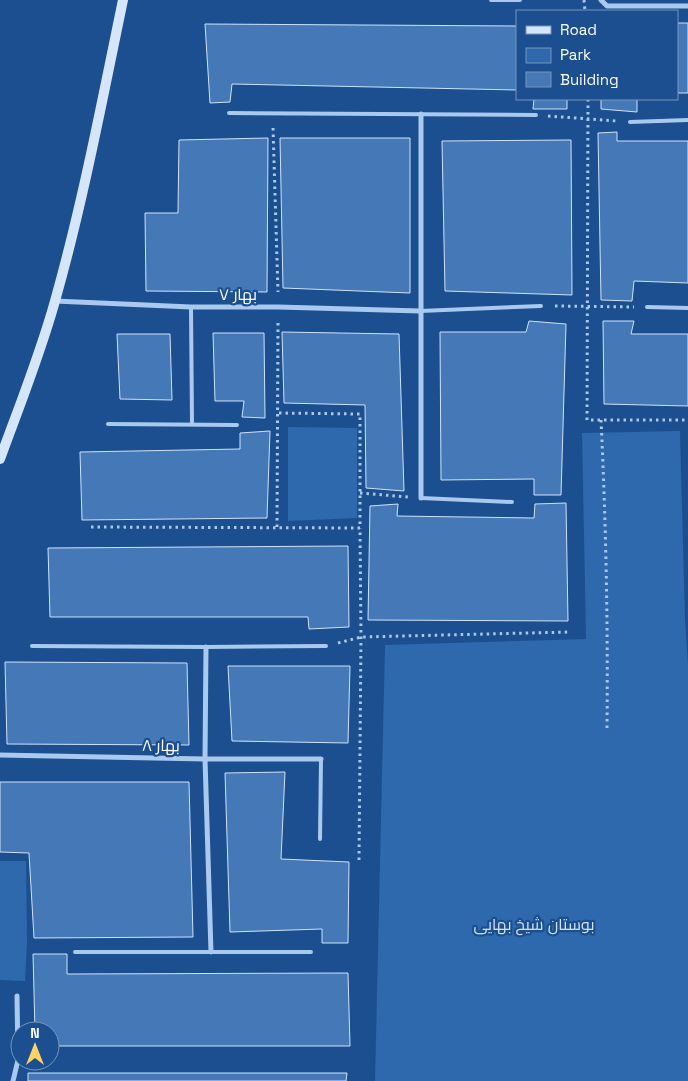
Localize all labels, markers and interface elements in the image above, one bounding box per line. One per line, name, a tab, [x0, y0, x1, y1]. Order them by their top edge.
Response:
legend	[516, 10, 678, 100]
text: Road	[560, 20, 597, 39]
text: Park	[560, 45, 591, 64]
text: Building	[560, 70, 619, 89]
street label: بهار ۷	[219, 284, 257, 305]
street label: بهار ۸	[142, 735, 180, 756]
park label: بوستان شیخ بهایی	[473, 914, 595, 936]
north arrow	[10, 1021, 60, 1071]
text: N	[30, 1024, 40, 1042]

